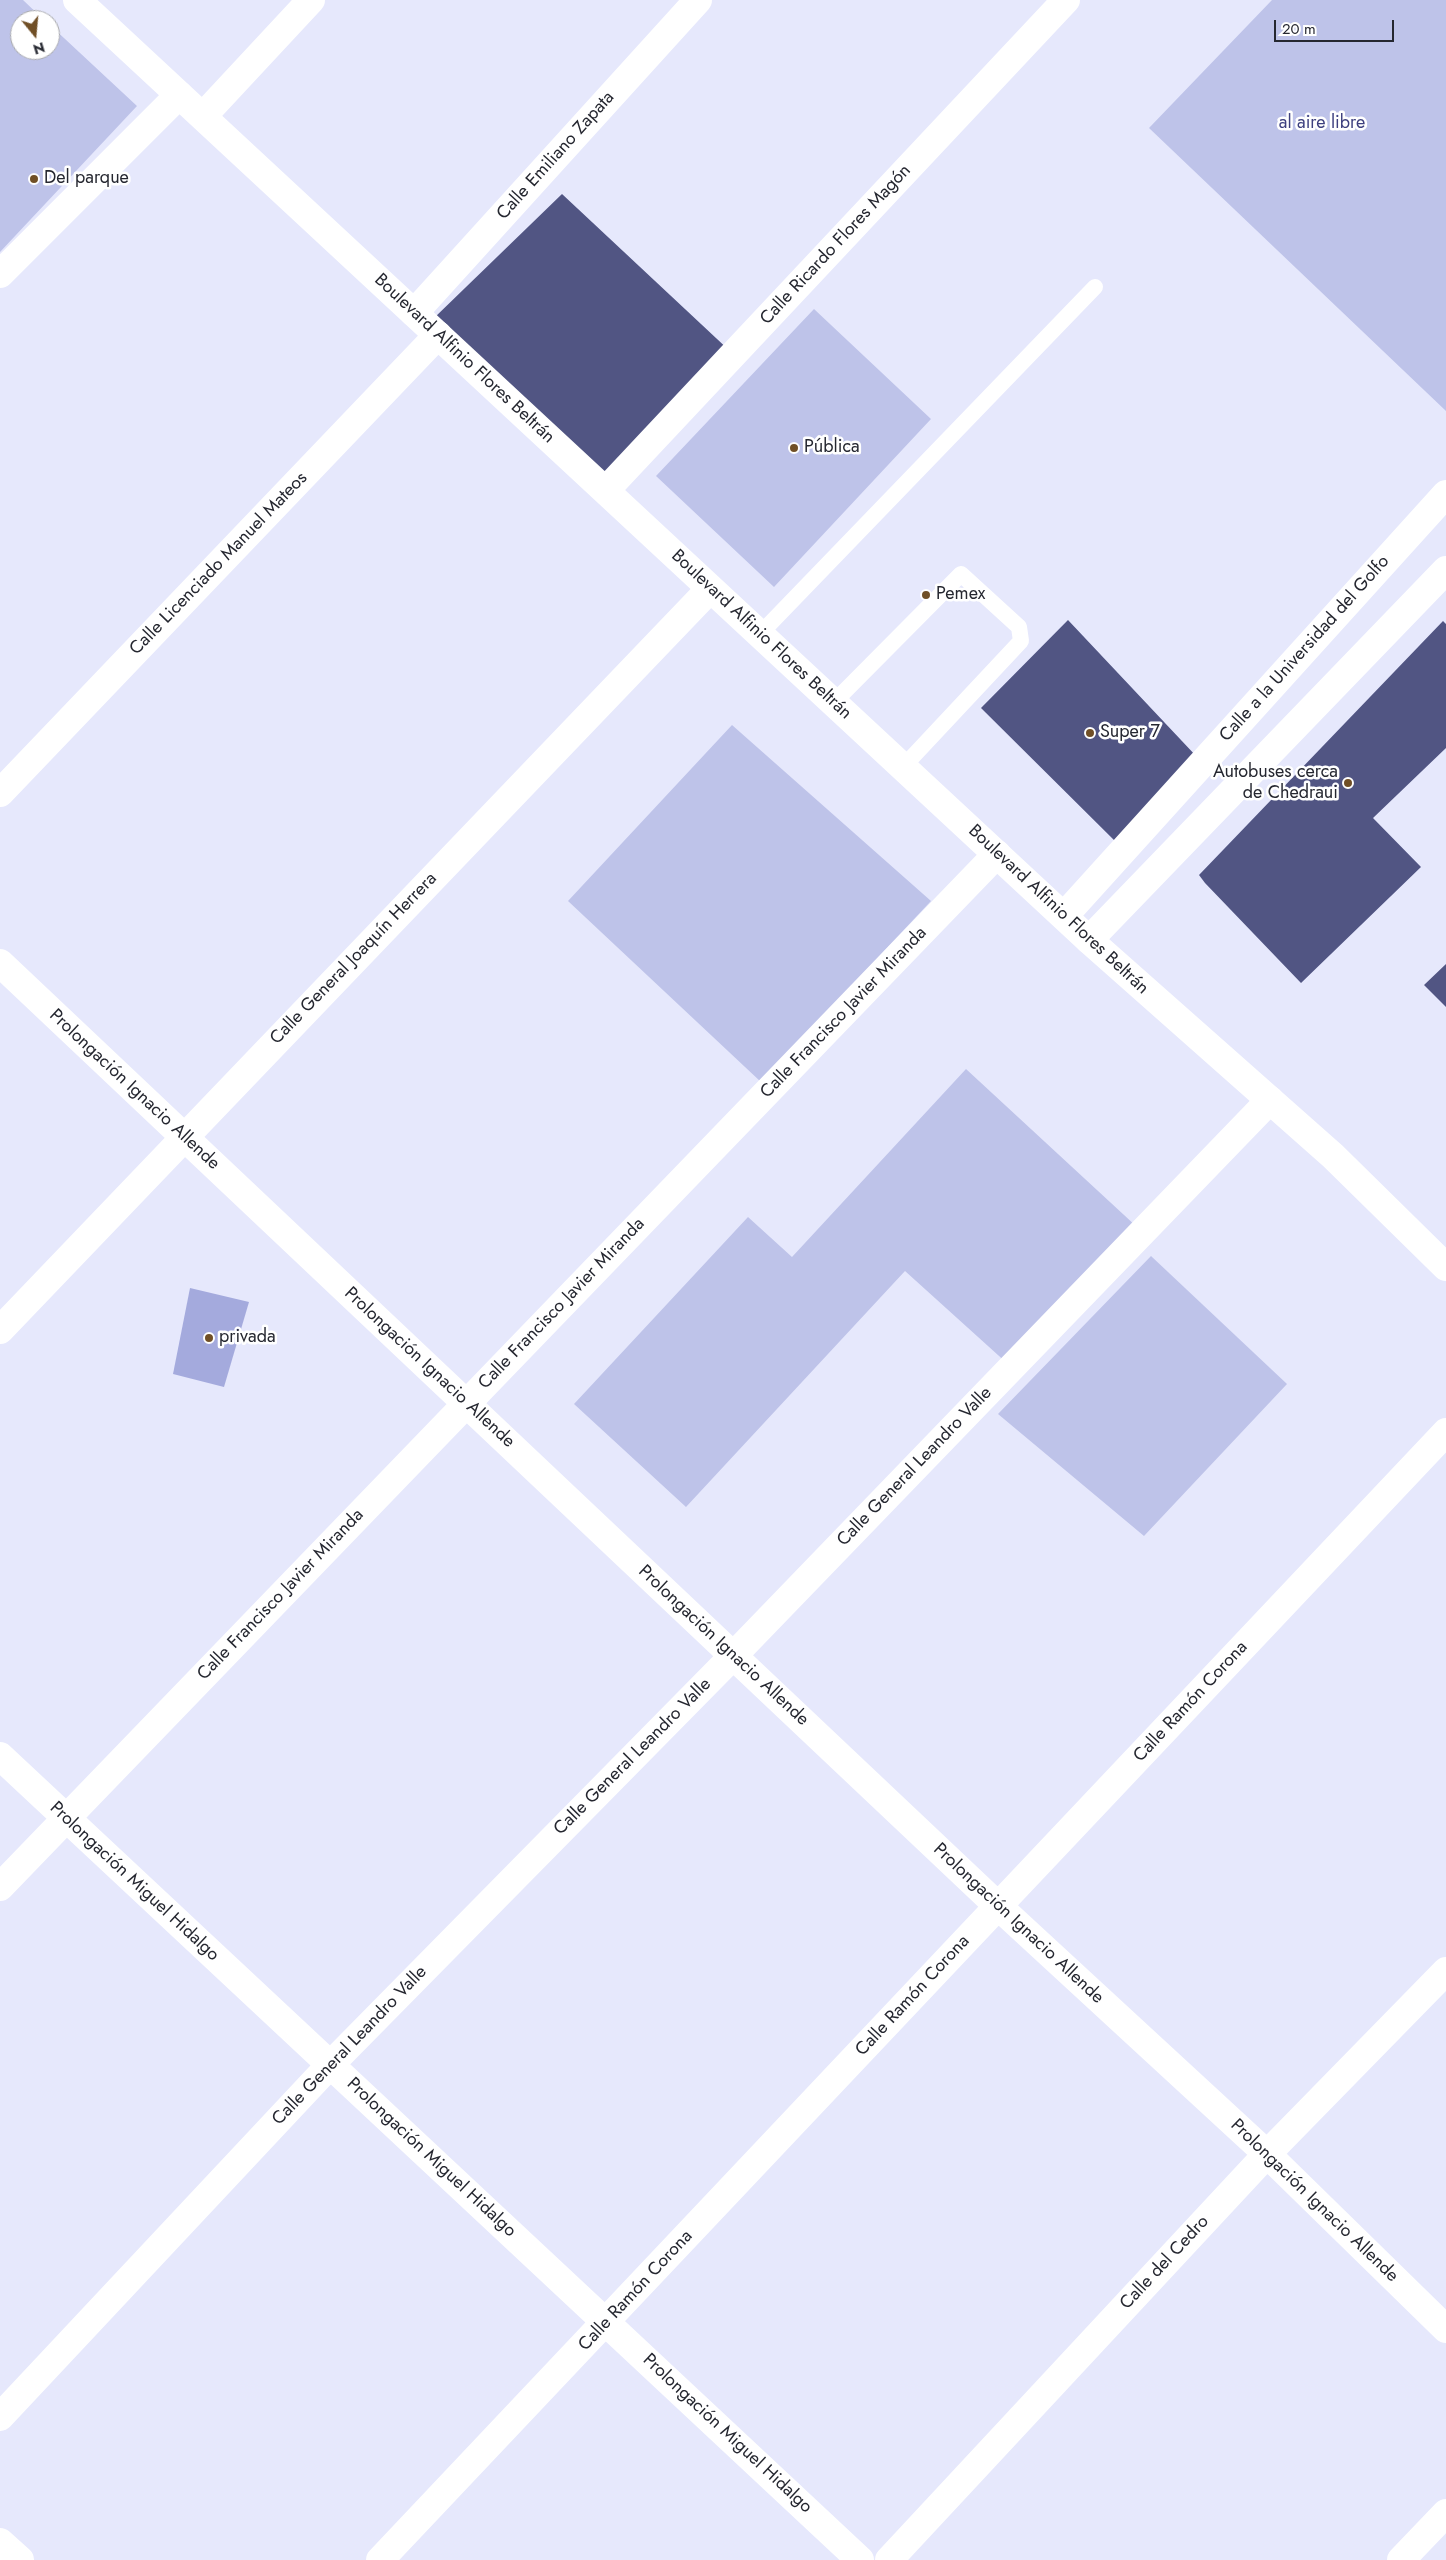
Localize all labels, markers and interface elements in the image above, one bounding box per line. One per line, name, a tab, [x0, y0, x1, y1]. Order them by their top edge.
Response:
north arrow	[10, 10, 60, 60]
scale bar	[1276, 10, 1396, 42]
text: 20 m	[1282, 18, 1316, 40]
text: N	[31, 37, 47, 60]
street label: Calle Emiliano Zapata	[493, 87, 619, 225]
park label: al aire libre	[1279, 113, 1365, 135]
street label: Calle Ricardo Flores Magón	[756, 160, 916, 330]
place label: Del parque	[44, 168, 129, 190]
marker: Del parque	[28, 173, 40, 185]
street label: Boulevard Alfinio Flores Beltrán	[369, 270, 559, 448]
place label: Pública	[804, 437, 860, 459]
marker: Pública	[788, 442, 800, 454]
street label: Calle Licenciado Manuel Mateos	[126, 468, 312, 660]
street label: Boulevard Alfinio Flores Beltrán	[666, 546, 856, 724]
street label: Calle a la Universidad del Golfo	[1216, 551, 1394, 747]
place label: Pemex	[936, 584, 985, 606]
marker: Pemex	[920, 589, 932, 601]
place label: Super 7	[1100, 722, 1160, 744]
marker: Super 7	[1084, 727, 1096, 739]
place label: Autobuses cerca de Chedraui	[1213, 762, 1338, 804]
marker: Autobuses cerca de Chedraui	[1342, 777, 1354, 789]
street label: Boulevard Alfinio Flores Beltrán	[963, 821, 1153, 999]
street label: Calle General Joaquín Herrera	[266, 869, 442, 1049]
street label: Calle Francisco Javier Miranda	[756, 923, 932, 1103]
street label: Prolongación Ignacio Allende	[44, 1005, 224, 1175]
street label: Calle Francisco Javier Miranda	[474, 1214, 650, 1394]
street label: Prolongación Ignacio Allende	[339, 1283, 519, 1453]
place label: privada	[219, 1327, 276, 1349]
marker: privada	[203, 1332, 215, 1344]
street label: Calle General Leandro Valle	[833, 1383, 997, 1551]
street label: Calle Francisco Javier Miranda	[193, 1505, 369, 1685]
street label: Prolongación Ignacio Allende	[633, 1561, 813, 1731]
street label: Calle Ramón Corona	[1129, 1637, 1253, 1767]
street label: Calle General Leandro Valle	[550, 1674, 716, 1840]
street label: Prolongación Miguel Hidalgo	[45, 1798, 223, 1966]
street label: Prolongación Ignacio Allende	[928, 1839, 1108, 2009]
street label: Calle Ramón Corona	[851, 1931, 975, 2061]
street label: Calle General Leandro Valle	[268, 1962, 432, 2130]
street label: Prolongación Miguel Hidalgo	[342, 2074, 520, 2242]
street label: Prolongación Ignacio Allende	[1225, 2115, 1403, 2287]
street label: Calle del Cedro	[1116, 2212, 1214, 2314]
street label: Calle Ramón Corona	[574, 2226, 698, 2356]
street label: Prolongación Miguel Hidalgo	[638, 2350, 816, 2518]

